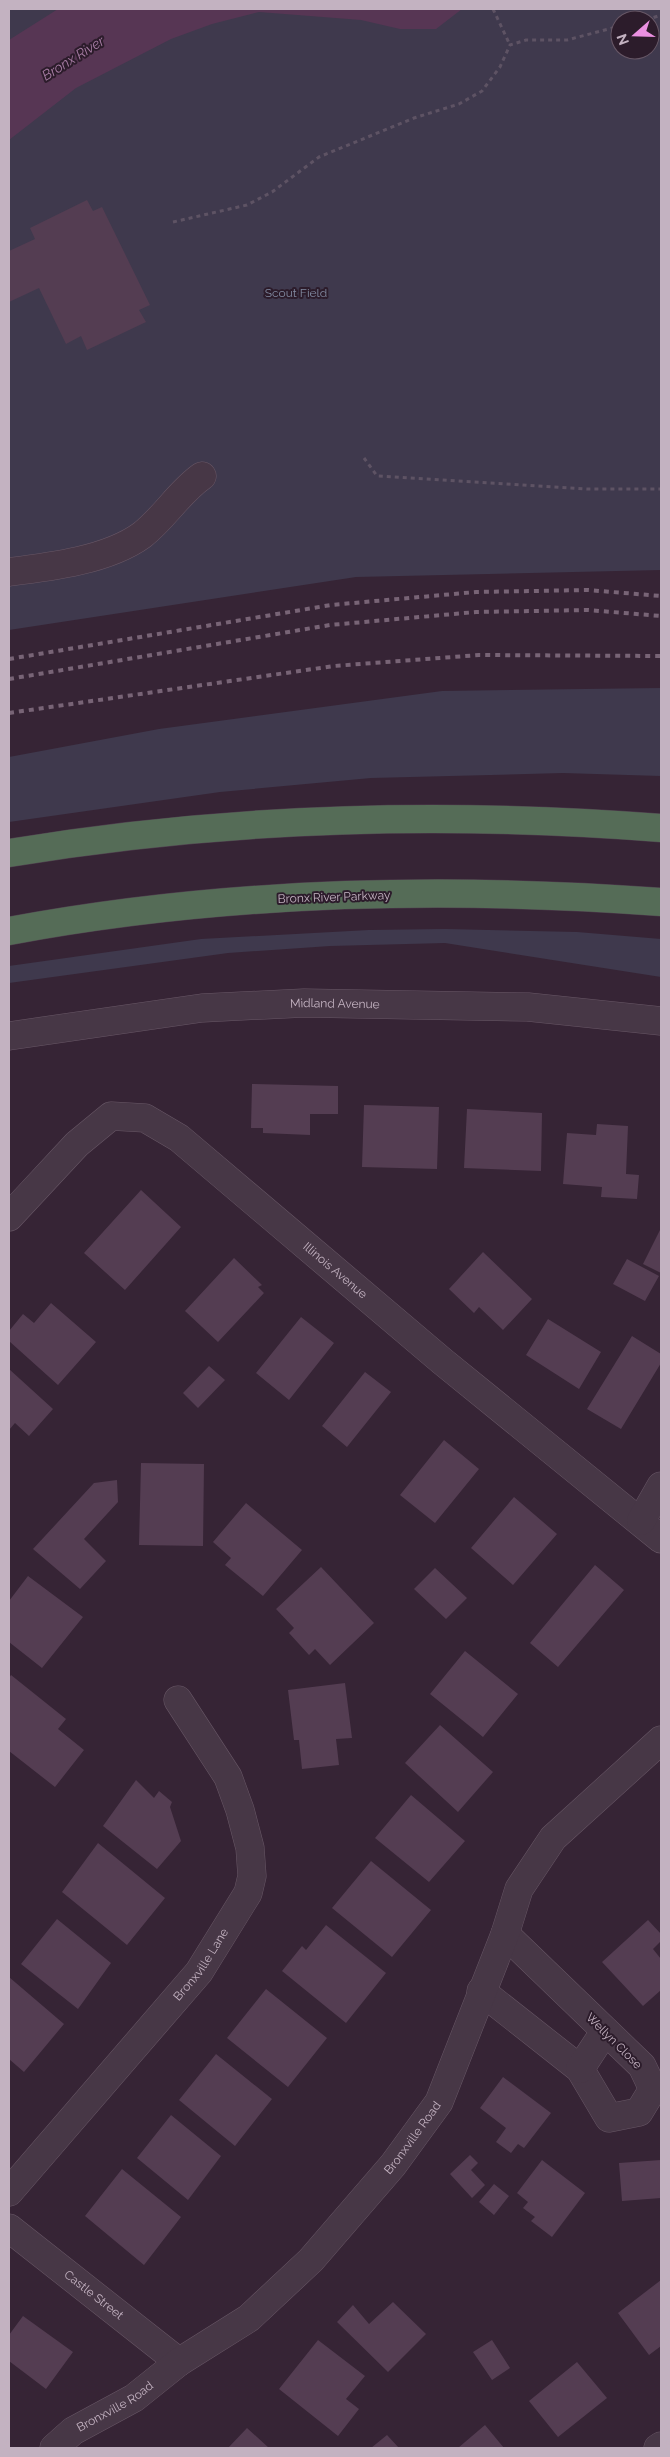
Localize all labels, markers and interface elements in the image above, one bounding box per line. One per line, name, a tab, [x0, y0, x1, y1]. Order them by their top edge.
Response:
north arrow	[610, 10, 660, 60]
water label: Bronx River	[39, 32, 108, 83]
text: N	[613, 32, 632, 47]
park label: Scout Field	[265, 286, 327, 300]
street label: Bronx River Parkway	[277, 888, 391, 906]
street label: Midland Avenue	[290, 996, 380, 1011]
street label: Illinois Avenue	[300, 1239, 370, 1301]
street label: Bronxville Lane	[171, 1926, 231, 2003]
street label: Wellyn Close	[583, 2010, 645, 2072]
street label: Bronxville Road	[381, 2099, 444, 2177]
street label: Castle Street	[61, 2267, 126, 2322]
street label: Bronxville Road	[74, 2378, 156, 2435]

